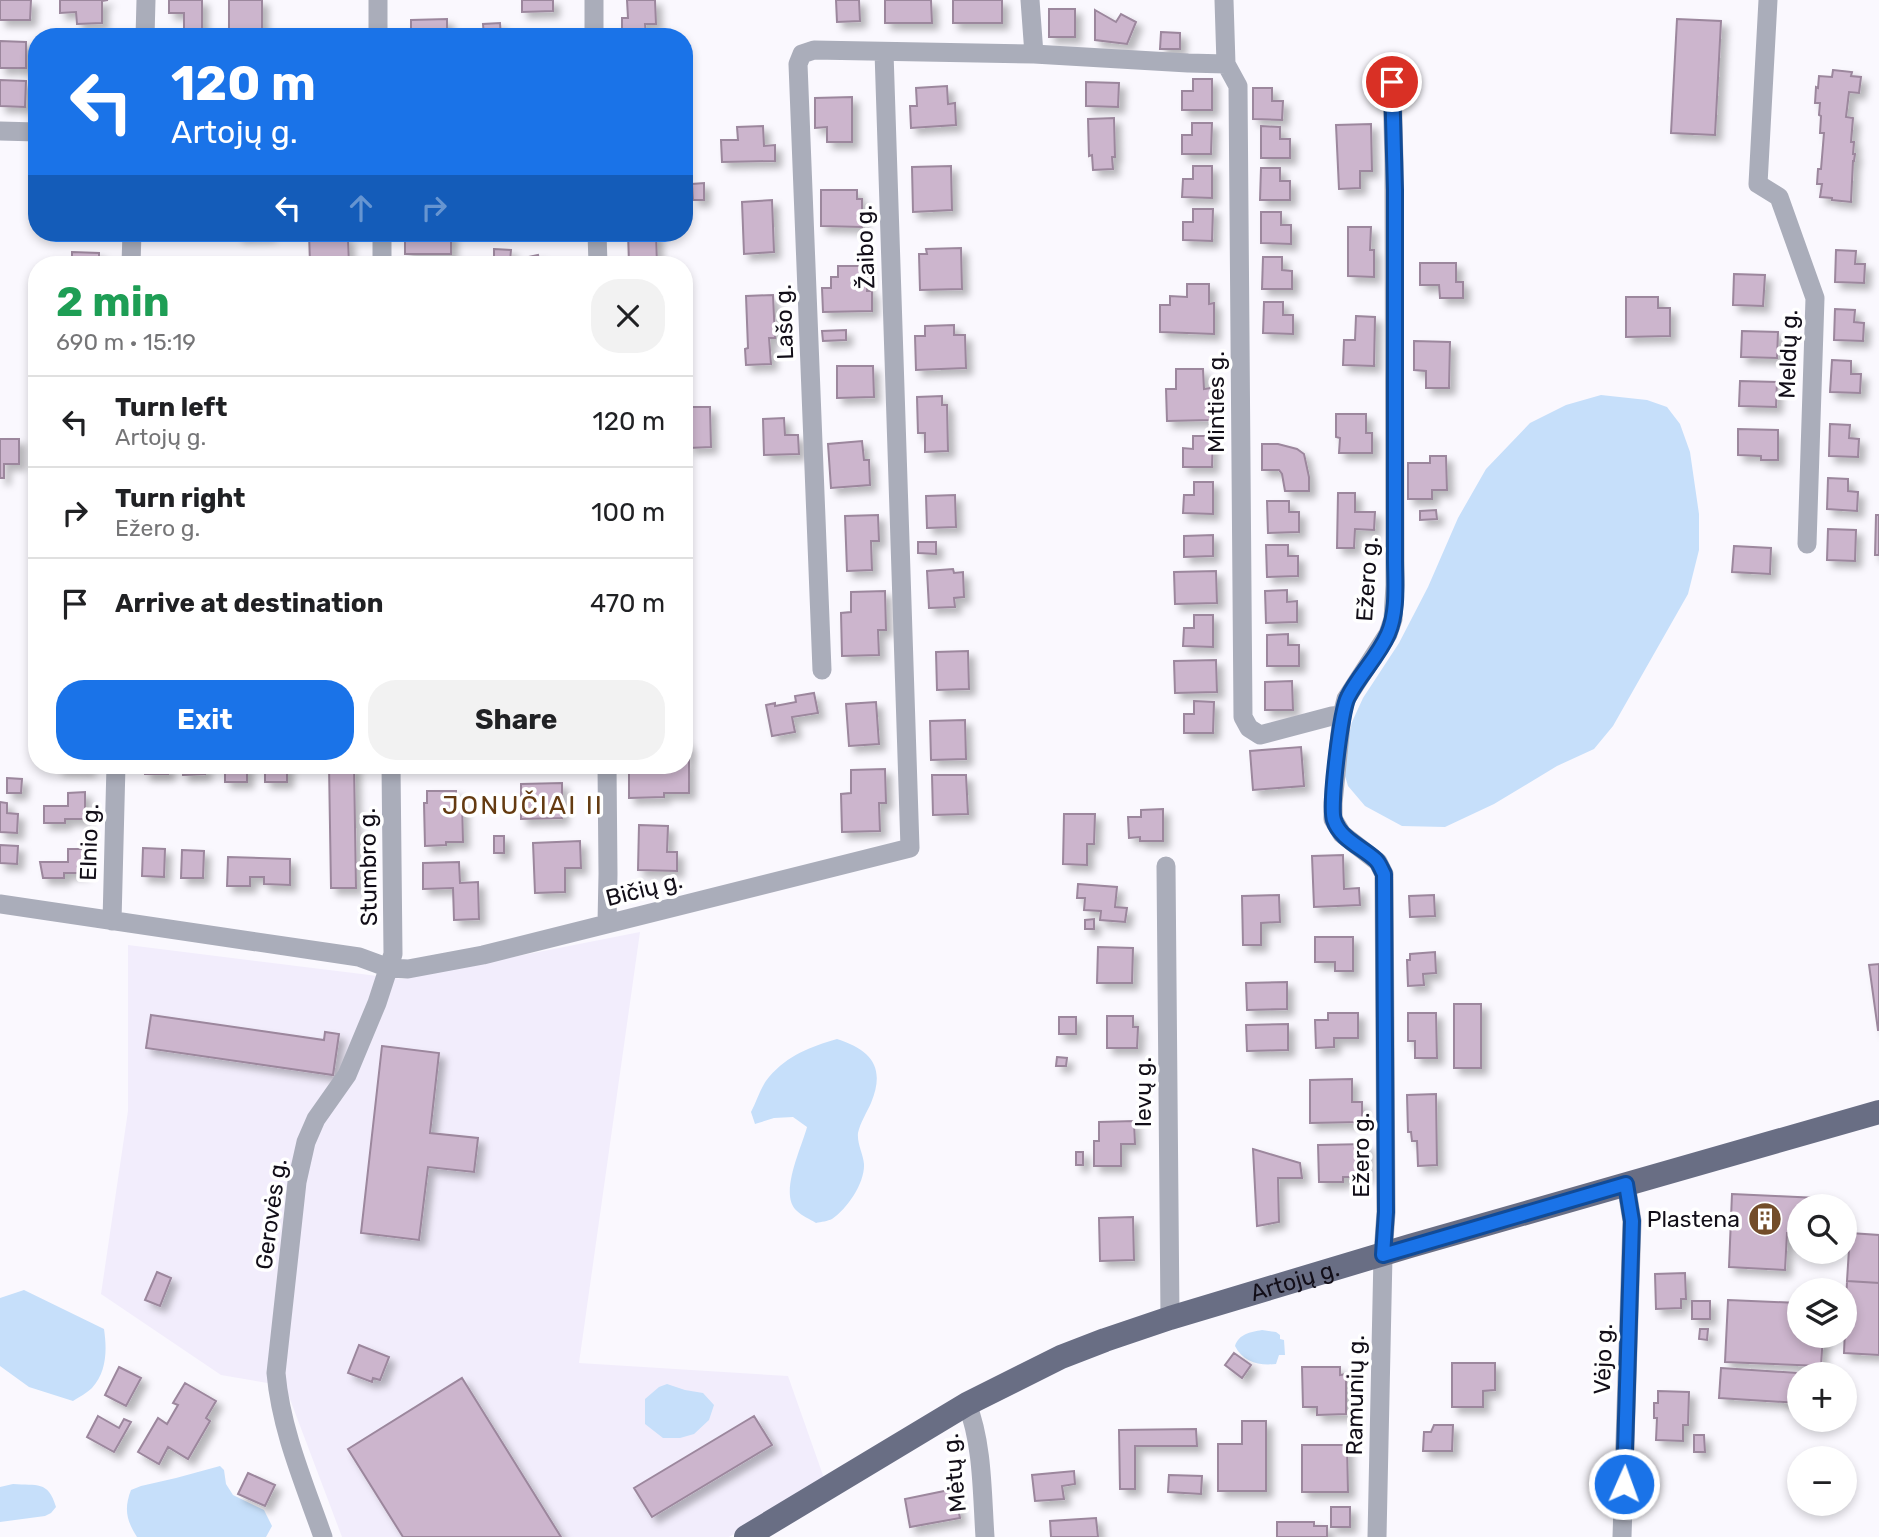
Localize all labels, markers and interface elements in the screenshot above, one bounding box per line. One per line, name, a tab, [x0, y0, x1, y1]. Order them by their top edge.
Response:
pin	[1362, 52, 1422, 112]
text: 120 m	[171, 54, 316, 112]
icon: left	[56, 56, 147, 147]
icon: arrive	[1373, 63, 1411, 101]
text: Artojų g.	[171, 113, 298, 151]
icon: left	[269, 189, 307, 227]
icon: ahead	[342, 189, 380, 227]
icon: right	[415, 189, 453, 227]
street label: Žaibo g.	[850, 204, 880, 290]
text: 2 min	[56, 277, 170, 327]
button: close	[591, 279, 665, 353]
street label: Lašo g.	[769, 284, 799, 360]
street label: Meldų g.	[1772, 309, 1804, 399]
text: 690 m · 15:19	[56, 328, 196, 356]
street label: Minties g.	[1202, 351, 1230, 453]
text: Turn left	[115, 392, 227, 423]
icon: left	[56, 403, 94, 441]
text: 120 m	[593, 406, 665, 437]
text: Artojų g.	[115, 423, 206, 451]
text: Turn right	[115, 483, 245, 514]
icon: right	[56, 494, 94, 532]
text: 100 m	[591, 497, 665, 528]
text: Ežero g.	[115, 514, 200, 542]
street label: Ežero g.	[1350, 535, 1384, 623]
icon: arrive	[56, 585, 94, 623]
text: Arrive at destination	[115, 588, 383, 619]
text: 470 m	[590, 588, 665, 619]
button: Exit	[56, 680, 354, 760]
button: Share	[368, 680, 665, 760]
district label: JONUČIAI II	[442, 790, 604, 821]
street label: Elnio g.	[74, 803, 104, 881]
street label: Stumbro g.	[353, 808, 383, 926]
street label: Bičių g.	[603, 866, 685, 912]
street label: Ievų g.	[1129, 1057, 1157, 1127]
street label: Ežero g.	[1347, 1112, 1375, 1198]
street label: Gerovės g.	[249, 1157, 293, 1271]
map controls	[1787, 1194, 1857, 1516]
button: search	[1787, 1194, 1857, 1264]
building icon: Plastena	[1746, 1200, 1784, 1238]
place label: Plastena	[1647, 1205, 1740, 1233]
street label: Artojų g.	[1247, 1254, 1342, 1307]
button: layers	[1787, 1278, 1857, 1348]
street label: Vėjo g.	[1588, 1323, 1618, 1395]
street label: Ramunių g.	[1340, 1334, 1370, 1456]
button: +	[1787, 1362, 1857, 1432]
street label: Mėtų g.	[936, 1432, 972, 1514]
button: −	[1787, 1446, 1857, 1516]
position arrow	[1587, 1447, 1661, 1521]

